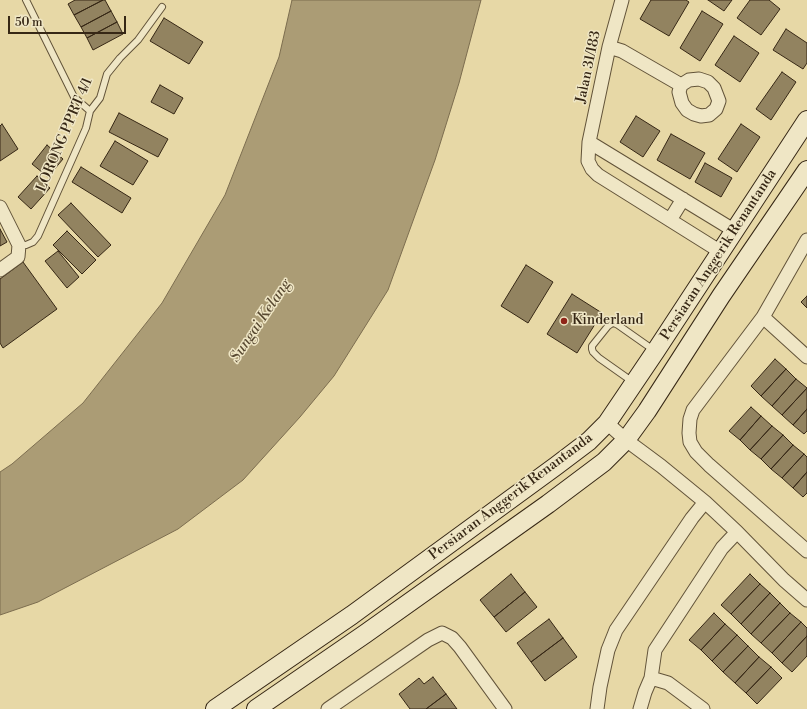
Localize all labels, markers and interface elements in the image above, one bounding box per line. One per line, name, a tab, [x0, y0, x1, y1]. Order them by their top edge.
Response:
scale bar	[10, 8, 128, 34]
text: 50 m	[15, 15, 43, 30]
street label: Jalan 31/183	[573, 29, 605, 105]
street label: LORONG PPRT 4/1	[33, 75, 97, 195]
street label: Persiaran Anggerik Renantanda	[657, 166, 781, 344]
water label: Sungai Kelang	[227, 276, 295, 366]
place label: Kinderland	[572, 313, 644, 329]
marker: Kinderland	[559, 316, 569, 326]
street label: Persiaran Anggerik Renantanda	[426, 430, 596, 564]

